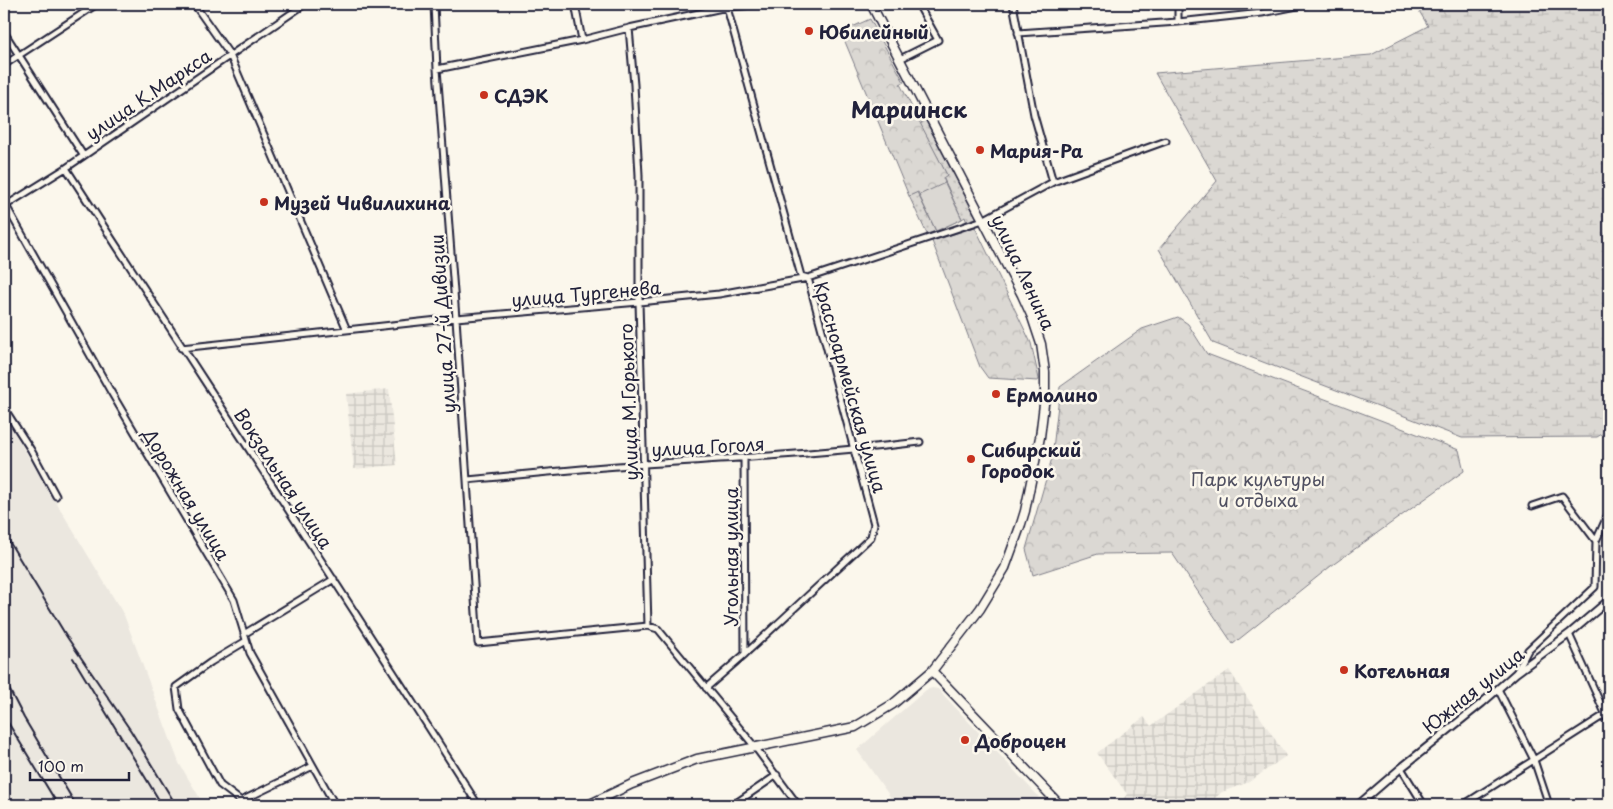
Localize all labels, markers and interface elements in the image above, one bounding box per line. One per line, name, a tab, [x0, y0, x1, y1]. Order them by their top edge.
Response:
place label: Юбилейный	[819, 18, 929, 45]
marker: Юбилейный	[803, 25, 815, 37]
street label: улица К.Маркса	[80, 41, 217, 146]
place label: СДЭК	[494, 82, 549, 109]
marker: СДЭК	[478, 89, 490, 101]
district label: Мариинск	[851, 92, 968, 125]
place label: Мария-Ра	[990, 137, 1083, 164]
marker: Мария-Ра	[974, 144, 986, 156]
place label: Музей Чивилихина	[274, 189, 451, 216]
marker: Музей Чивилихина	[258, 196, 270, 208]
street label: улица Ленина	[985, 210, 1063, 335]
street label: улица 27-й Дивизии	[422, 233, 462, 415]
street label: улица Тургенева	[510, 273, 663, 313]
street label: Красноармейская улица	[808, 278, 894, 496]
street label: улица М.Горького	[612, 323, 644, 481]
place label: Ермолино	[1006, 381, 1098, 408]
marker: Ермолино	[990, 388, 1002, 400]
street label: Вокзальная улица	[228, 402, 340, 554]
street label: Дорожная улица	[136, 422, 237, 566]
street label: улица Гоголя	[651, 430, 765, 462]
place label: Сибирский Городок	[981, 436, 1081, 484]
marker: Сибирский Городок	[965, 453, 977, 465]
park label: Парк культуры и отдыха	[1191, 465, 1325, 513]
street label: Угольная улица	[717, 487, 744, 627]
street label: Южная улица	[1416, 640, 1530, 739]
place label: Котельная	[1354, 657, 1450, 684]
marker: Котельная	[1338, 664, 1350, 676]
place label: Доброцен	[974, 727, 1066, 754]
marker: Доброцен	[959, 734, 971, 746]
scale bar	[30, 749, 129, 781]
text: 100 m	[38, 754, 84, 777]

